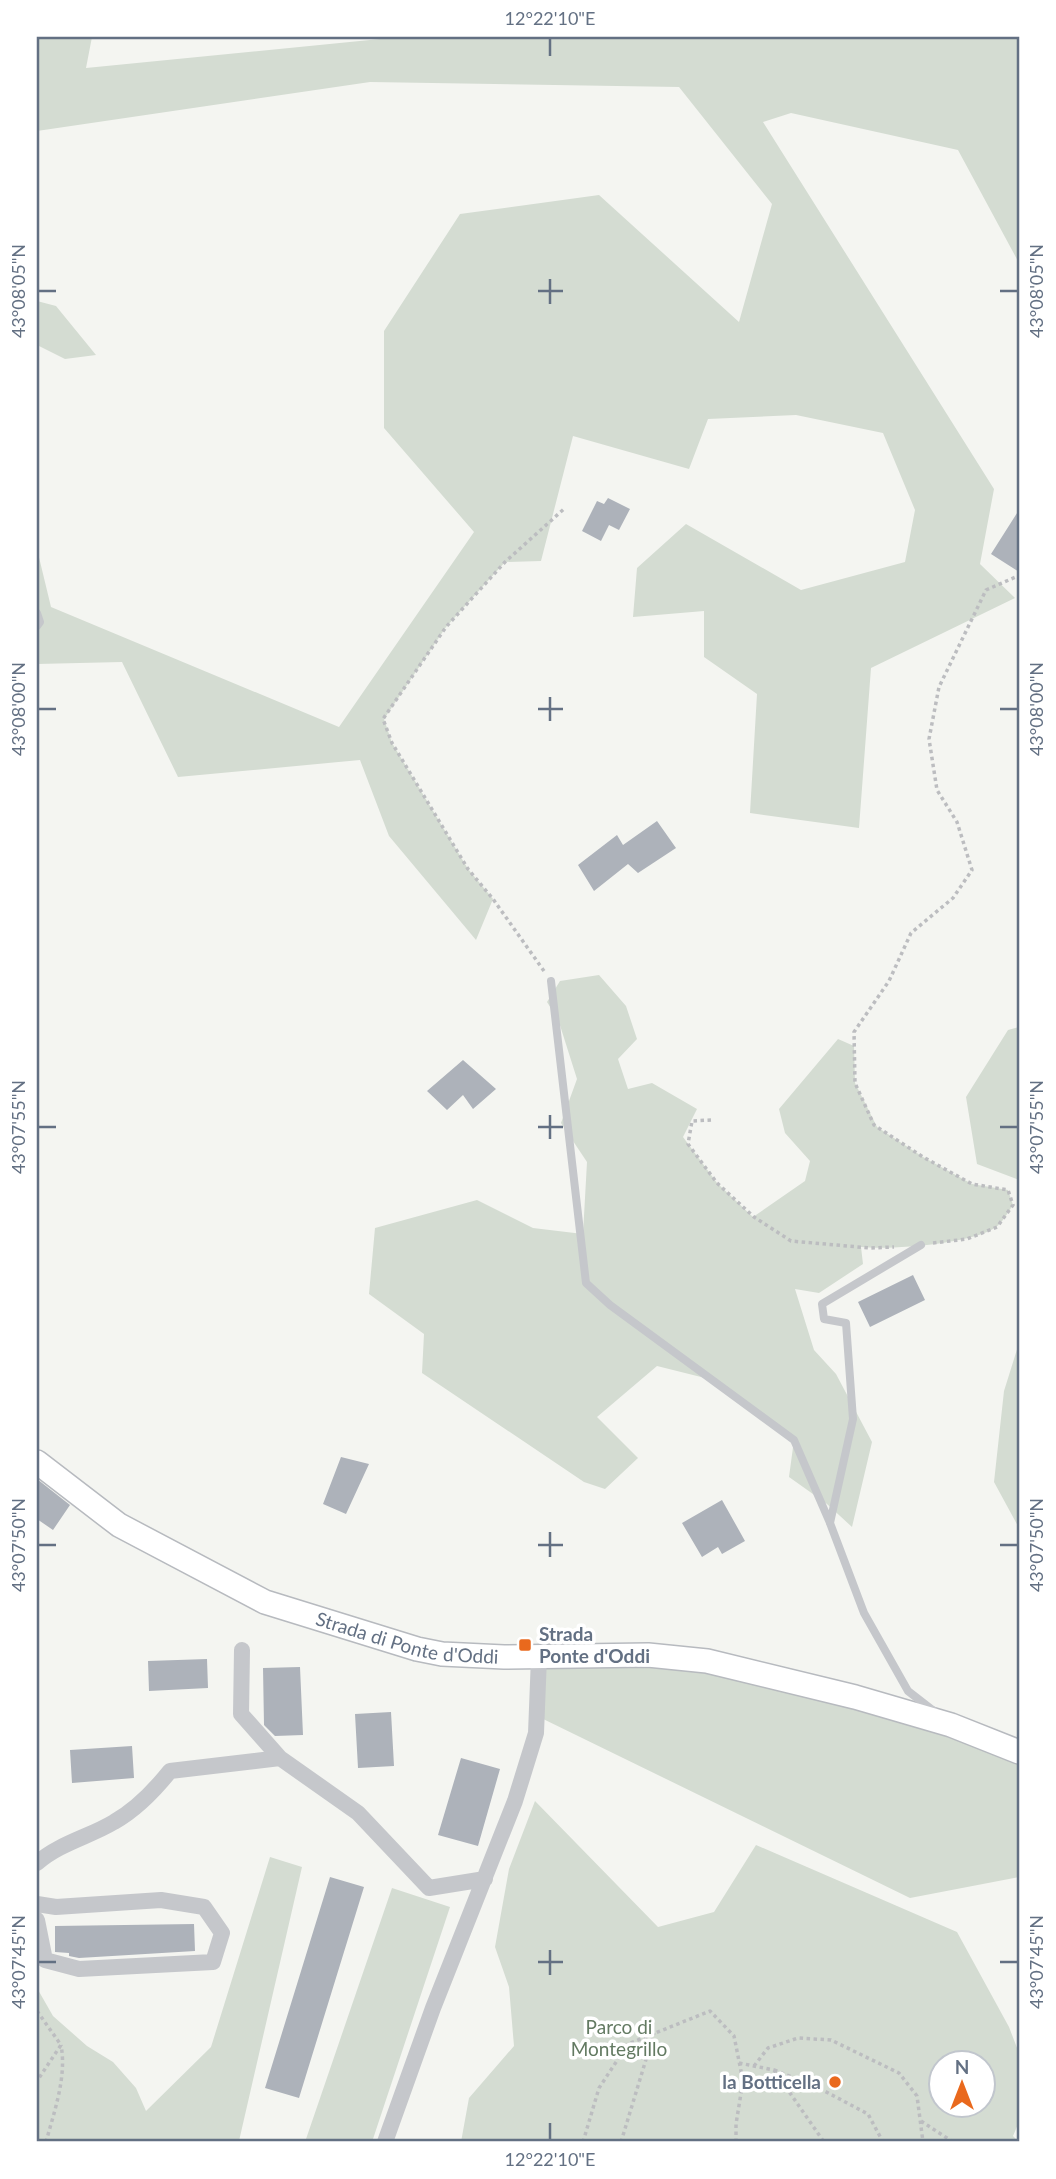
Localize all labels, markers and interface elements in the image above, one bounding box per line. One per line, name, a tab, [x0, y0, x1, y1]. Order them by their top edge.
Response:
text: 12°22'10"E	[505, 7, 595, 29]
text: 43°08'05"N	[7, 244, 29, 338]
text: 43°08'05"N	[1025, 244, 1047, 338]
text: 43°08'00"N	[7, 662, 29, 756]
text: 43°08'00"N	[1025, 662, 1047, 756]
text: 43°07'55"N	[7, 1080, 29, 1174]
text: 43°07'55"N	[1025, 1080, 1047, 1174]
text: 43°07'50"N	[7, 1498, 29, 1592]
text: 43°07'50"N	[1025, 1498, 1047, 1592]
street label: Strada di Ponte d'Oddi	[313, 1606, 499, 1668]
place label: Strada Ponte d'Oddi	[539, 1622, 650, 1667]
marker: Strada Ponte d'Oddi	[517, 1637, 533, 1653]
text: 43°07'45"N	[7, 1915, 29, 2009]
text: 43°07'45"N	[1025, 1915, 1047, 2009]
park label: Parco di Montegrillo	[571, 2015, 667, 2060]
north arrow	[926, 2050, 996, 2120]
text: N	[955, 2055, 969, 2078]
place label: la Botticella	[722, 2070, 821, 2093]
marker: la Botticella	[827, 2074, 843, 2090]
text: 12°22'10"E	[505, 2148, 595, 2170]

